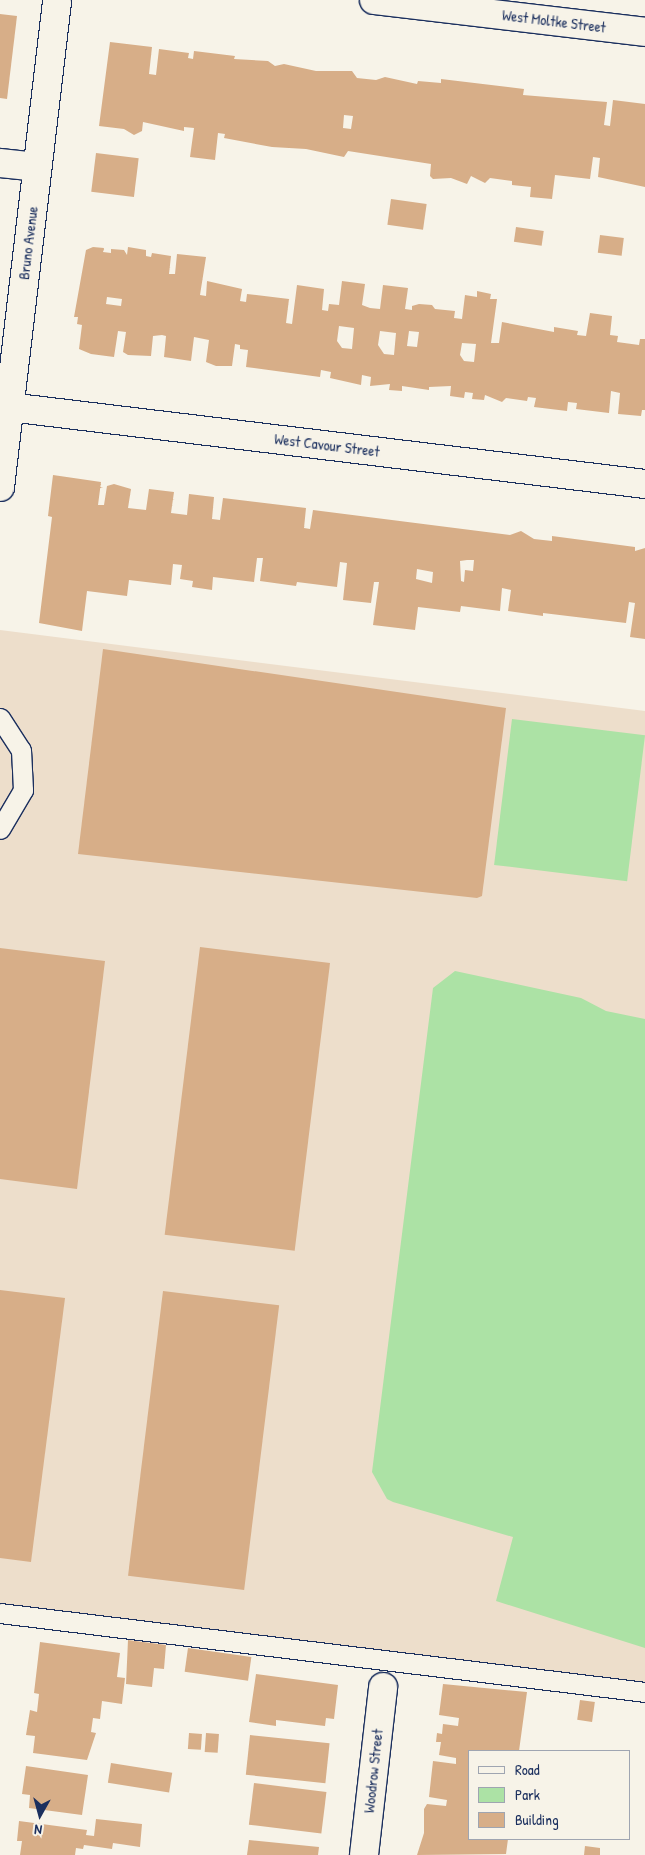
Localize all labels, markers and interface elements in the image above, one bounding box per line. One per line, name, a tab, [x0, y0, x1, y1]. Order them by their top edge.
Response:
street label: West Moltke Street	[501, 6, 607, 36]
street label: Bruno Avenue	[15, 205, 41, 281]
street label: West Cavour Street	[273, 430, 381, 460]
street label: Woodrow Street	[360, 1728, 386, 1814]
legend	[468, 1750, 630, 1840]
text: Road	[515, 1759, 540, 1780]
text: Park	[515, 1784, 540, 1805]
north arrow	[15, 1790, 65, 1840]
text: Building	[515, 1809, 559, 1830]
text: N	[33, 1821, 43, 1840]

